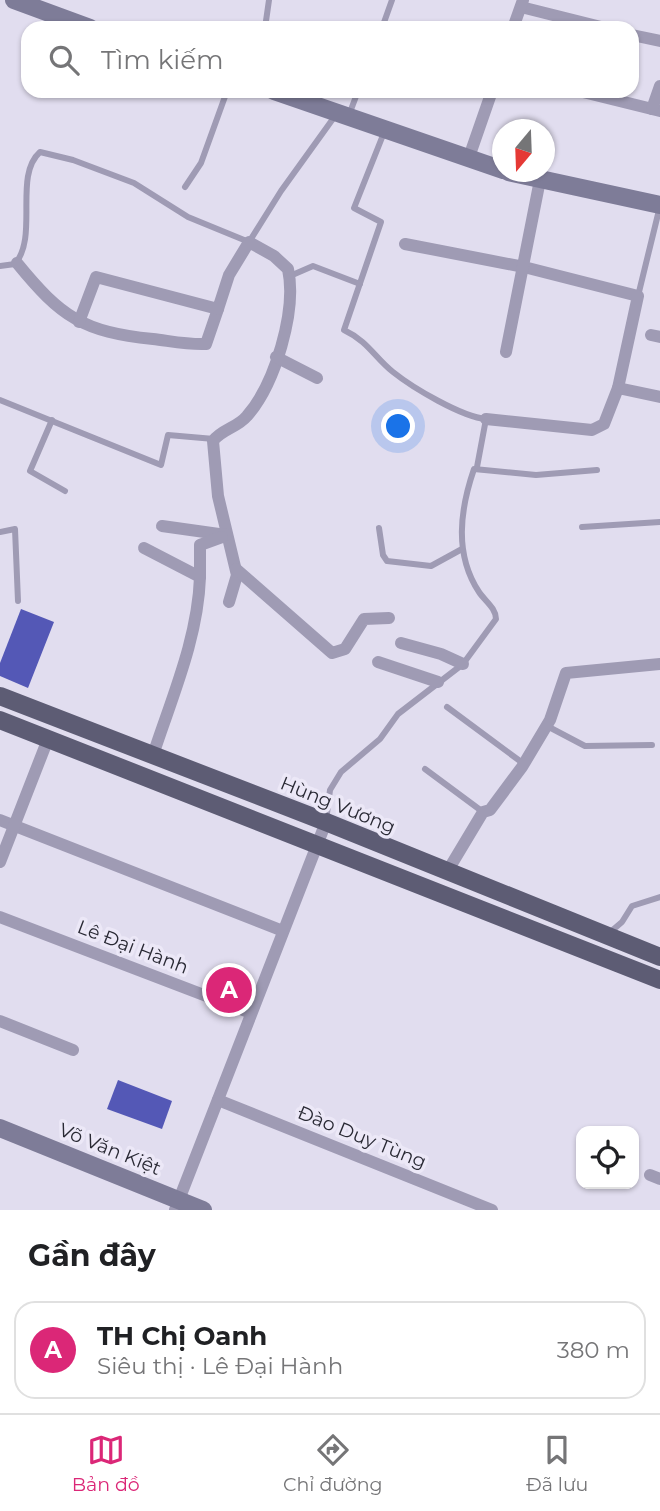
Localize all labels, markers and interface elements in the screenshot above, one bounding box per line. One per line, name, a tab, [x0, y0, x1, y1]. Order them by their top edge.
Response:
search box	[21, 21, 639, 98]
icon: search	[45, 41, 83, 79]
text: Tìm kiếm	[101, 44, 224, 76]
north arrow	[492, 119, 555, 182]
your location	[381, 409, 415, 443]
street label: Hùng Vương	[277, 771, 399, 839]
street label: Lê Đại Hành	[74, 915, 192, 979]
pin: A	[206, 964, 252, 1016]
street label: Đào Duy Tùng	[294, 1101, 430, 1173]
street label: Võ Văn Kiệt	[56, 1118, 165, 1180]
map controls	[576, 1126, 639, 1189]
button: locate	[576, 1126, 639, 1189]
text: Gần đây	[28, 1237, 156, 1274]
text: TH Chị Oanh	[97, 1320, 267, 1352]
text: A	[44, 1336, 62, 1364]
text: 380 m	[557, 1336, 630, 1364]
text: Siêu thị · Lê Đại Hành	[97, 1352, 343, 1380]
tab: Bản đồ	[72, 1431, 140, 1496]
tab: Chỉ đường	[283, 1431, 383, 1496]
tab: Đã lưu	[526, 1431, 588, 1496]

